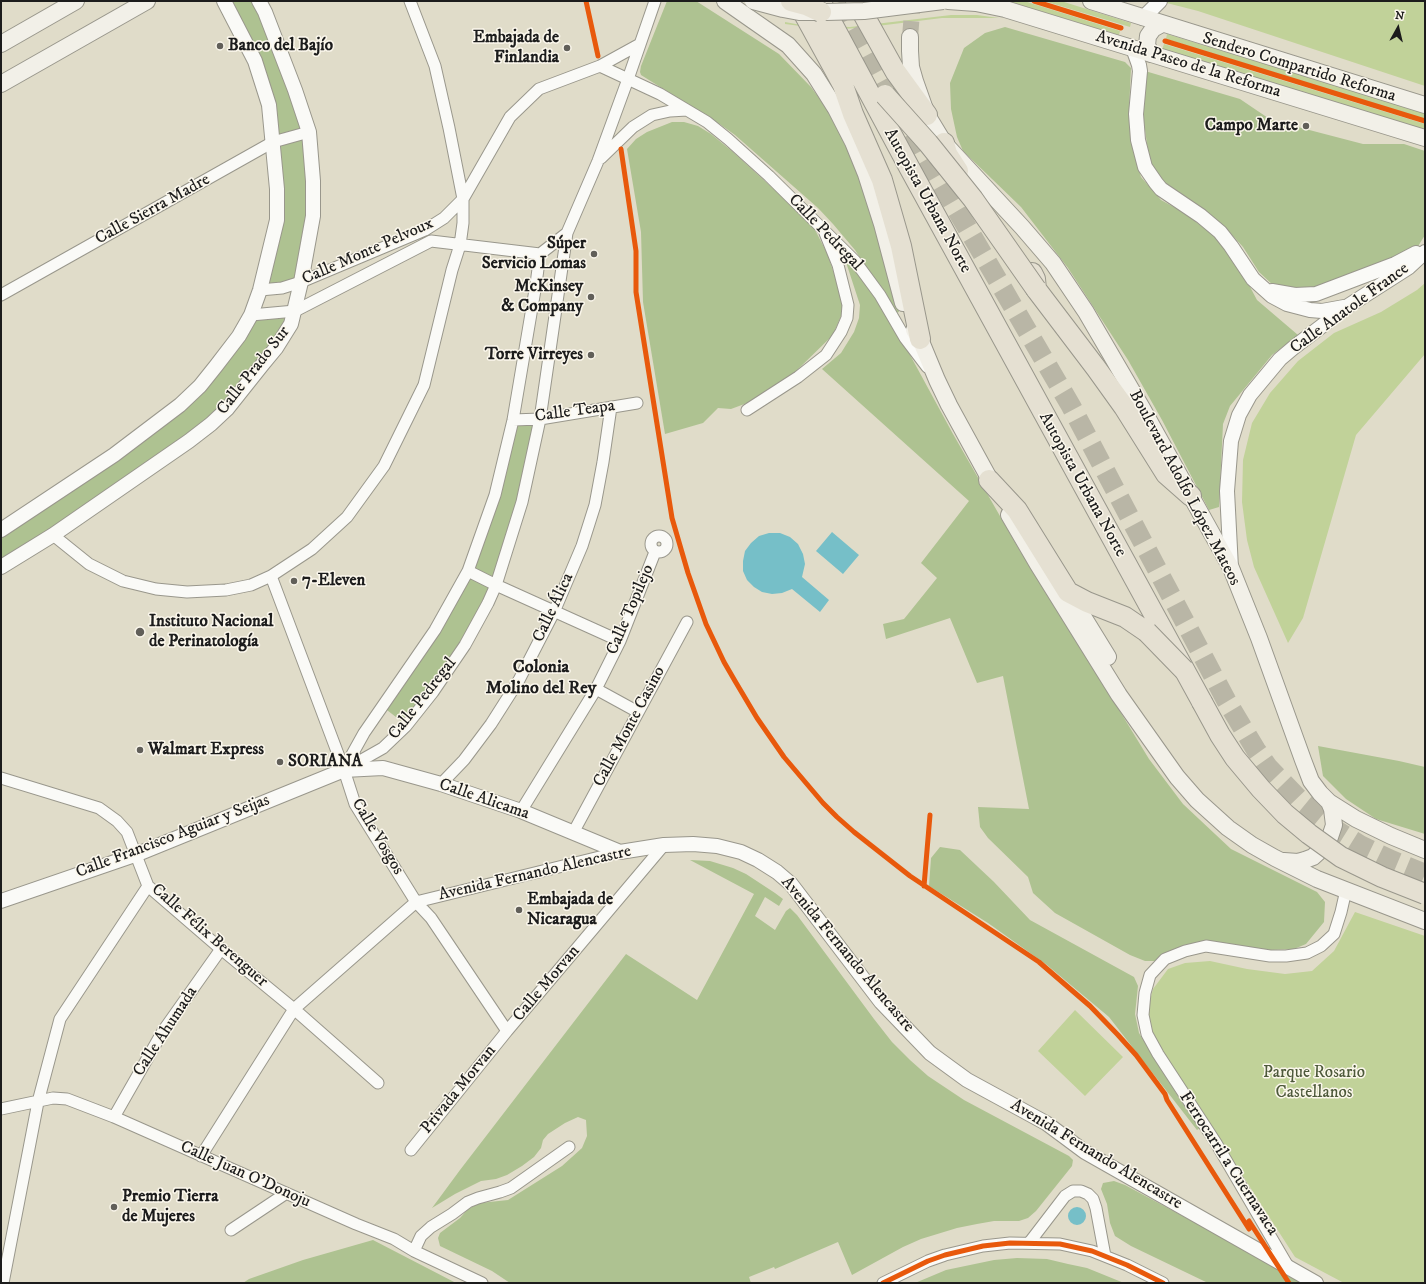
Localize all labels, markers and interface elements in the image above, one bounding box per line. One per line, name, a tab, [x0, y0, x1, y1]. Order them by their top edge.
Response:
north arrow	[1378, 8, 1418, 48]
text: N	[1394, 9, 1405, 24]
street label: Avenida Paseo de la Reforma	[1093, 27, 1283, 103]
place label: Embajada de Finlandia	[473, 28, 559, 68]
street label: Sendero Compartido Reforma	[1200, 29, 1398, 107]
place label: Banco del Bajío	[228, 36, 333, 56]
marker: Banco del Bajío	[215, 41, 225, 51]
marker: Embajada de Finlandia	[562, 43, 572, 53]
place label: Campo Marte	[1205, 116, 1298, 136]
marker: Campo Marte	[1301, 121, 1311, 131]
street label: Autopista Urbana Norte	[879, 125, 975, 277]
street label: Calle Sierra Madre	[92, 170, 214, 250]
street label: Calle Pedregal	[783, 190, 867, 276]
street label: Calle Monte Pelvoux	[299, 214, 437, 290]
place label: Súper Servicio Lomas	[482, 234, 586, 274]
marker: Súper Servicio Lomas	[589, 249, 599, 259]
street label: Calle Anatole France	[1287, 259, 1413, 359]
place label: McKinsey & Company	[501, 277, 583, 317]
marker: McKinsey & Company	[586, 292, 596, 302]
street label: Calle Prado Sur	[213, 323, 295, 419]
place label: Torre Virreyes	[485, 345, 583, 365]
marker: Torre Virreyes	[586, 350, 596, 360]
street label: Boulevard Adolfo López Mateos	[1124, 387, 1244, 589]
street label: Calle Teapa	[534, 396, 616, 428]
street label: Autopista Urbana Norte	[1034, 409, 1130, 561]
street label: Calle Topilejo	[603, 562, 659, 658]
street label: Calle Álica	[529, 570, 579, 646]
place label: 7-Eleven	[302, 571, 365, 591]
marker: 7-Eleven	[289, 576, 299, 586]
place label: Instituto Nacional de Perinatología	[149, 612, 273, 652]
marker: Instituto Nacional de Perinatología	[134, 626, 146, 638]
street label: Calle Pedregal	[385, 654, 461, 744]
district label: Colonia Molino del Rey	[486, 657, 596, 700]
street label: Calle Monte Casino	[590, 663, 670, 791]
place label: Walmart Express	[148, 740, 264, 760]
marker: Walmart Express	[135, 745, 145, 755]
place label: SORIANA	[288, 752, 362, 772]
marker: SORIANA	[275, 757, 285, 767]
street label: Calle Alicama	[436, 775, 532, 825]
street label: Calle Francisco Aguiar y Seijas	[73, 791, 273, 883]
street label: Calle Vosgos	[346, 795, 408, 879]
street label: Avenida Fernando Alencastre	[437, 842, 633, 906]
street label: Avenida Fernando Alencastre	[776, 873, 918, 1037]
street label: Calle Félix Berenguer	[147, 880, 271, 992]
place label: Embajada de Nicaragua	[527, 890, 613, 930]
marker: Embajada de Nicaragua	[514, 905, 524, 915]
street label: Calle Morvan	[509, 942, 585, 1026]
street label: Calle Ahumada	[129, 983, 203, 1081]
street label: Privada Morvan	[417, 1042, 501, 1138]
park label: Parque Rosario Castellanos	[1263, 1063, 1365, 1103]
street label: Ferrocarril a Cuernavaca	[1174, 1088, 1282, 1240]
street label: Avenida Fernando Alencastre	[1006, 1096, 1186, 1214]
street label: Calle Juan O'Donoju	[177, 1137, 313, 1213]
place label: Premio Tierra de Mujeres	[122, 1187, 218, 1227]
marker: Premio Tierra de Mujeres	[109, 1202, 119, 1212]

